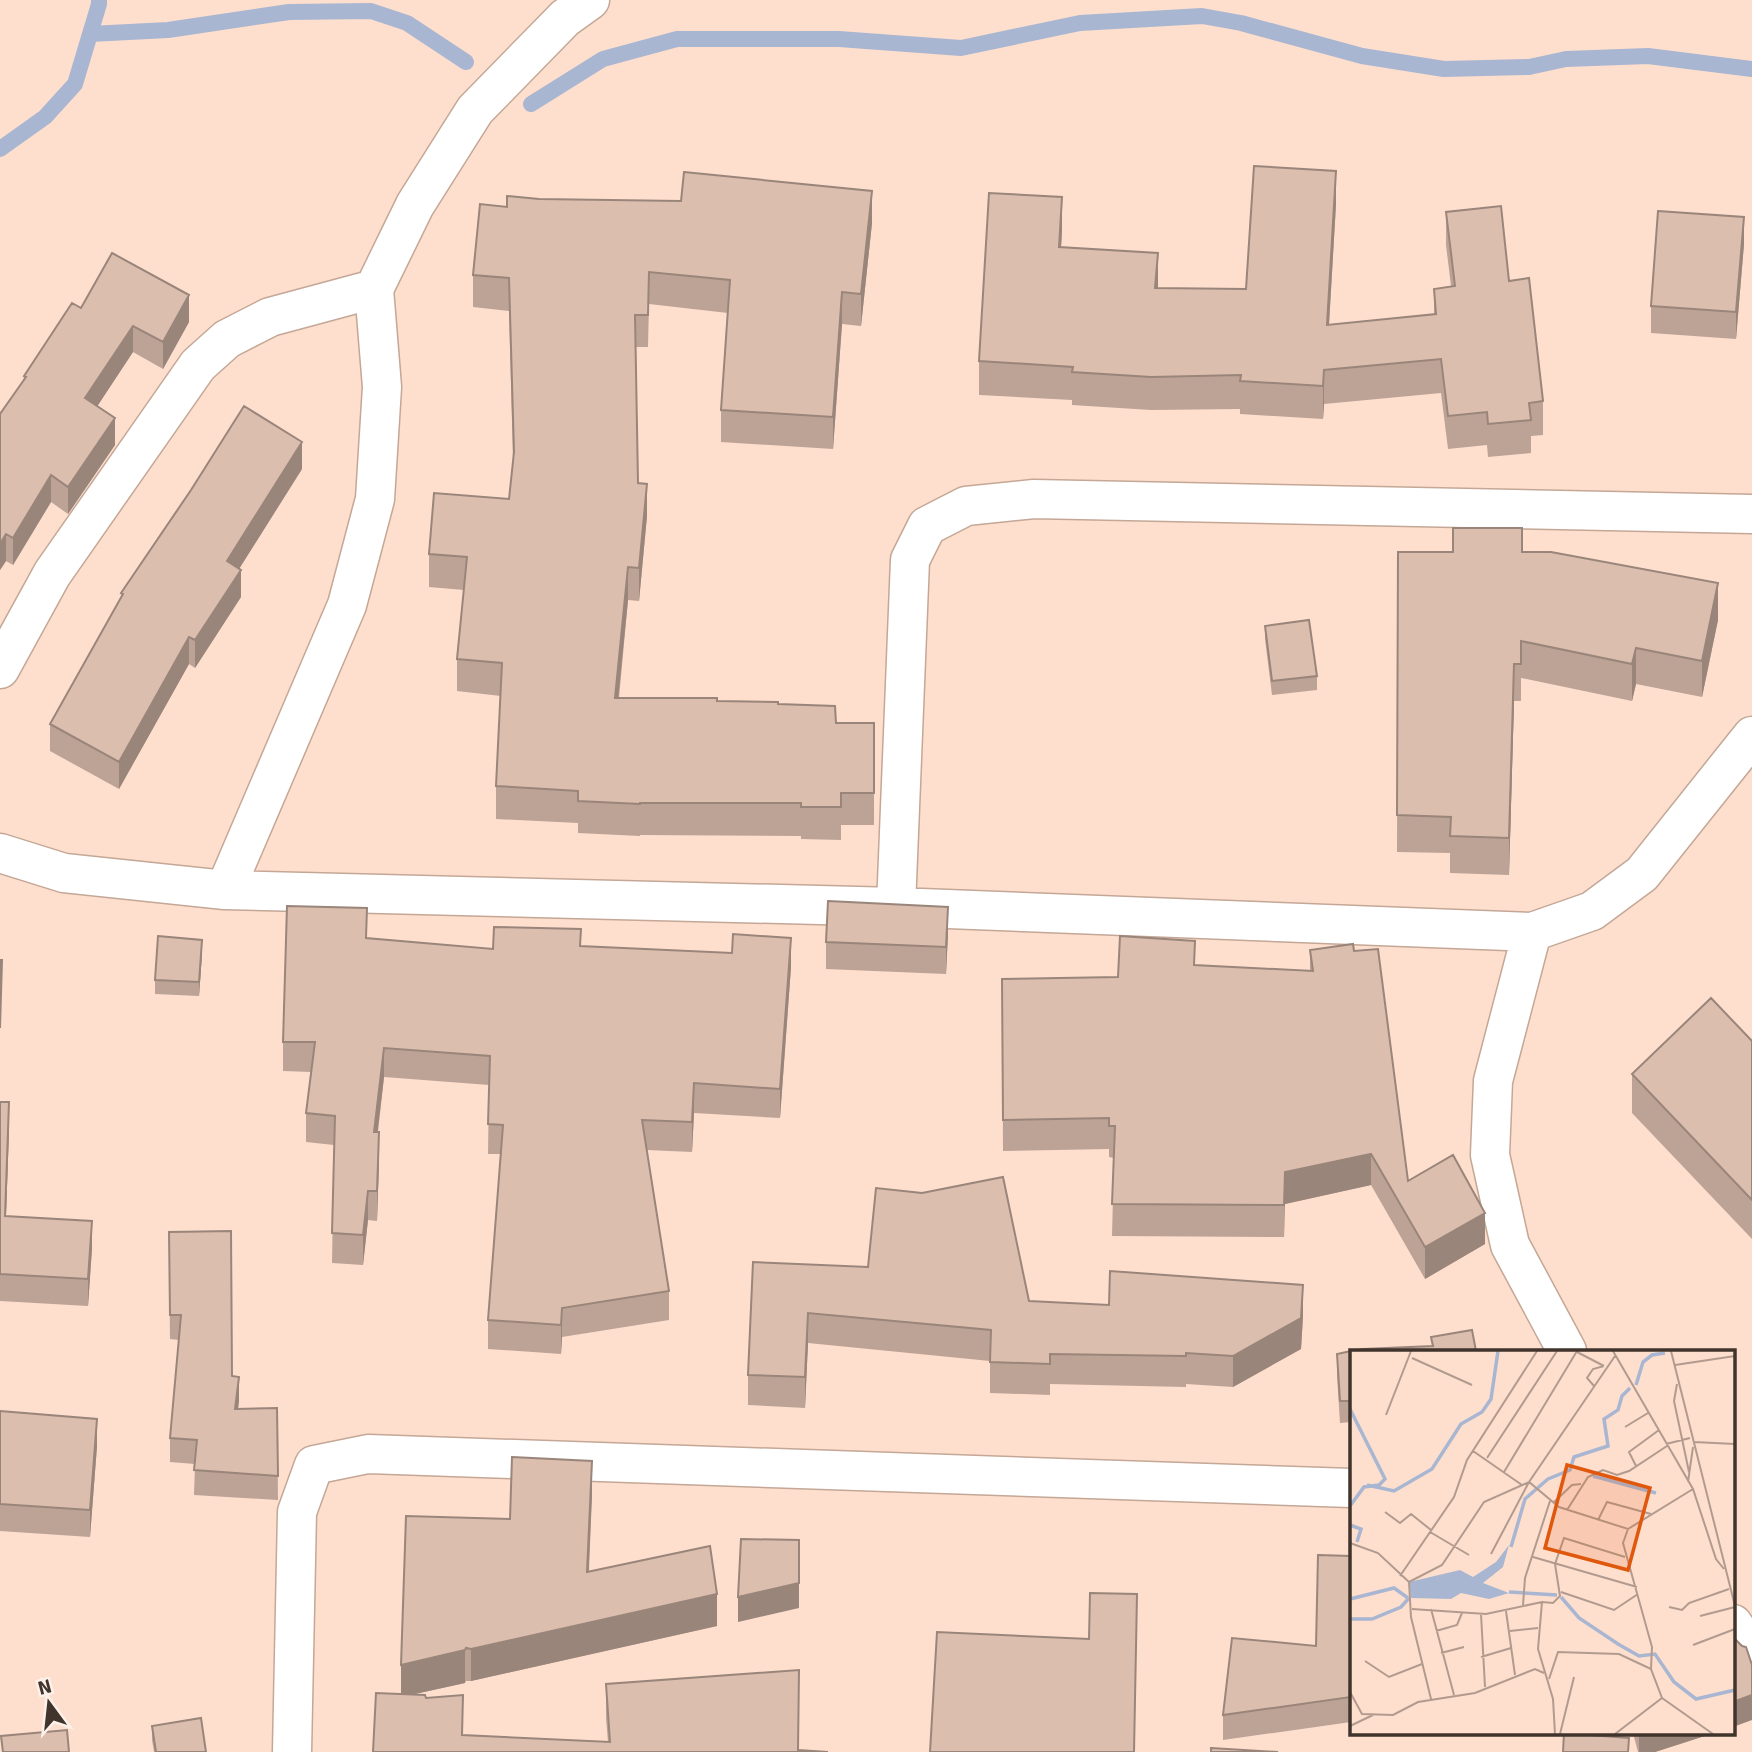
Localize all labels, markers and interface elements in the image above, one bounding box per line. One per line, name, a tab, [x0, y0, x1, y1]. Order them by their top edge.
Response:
inset map	[1350, 1350, 1734, 1734]
north arrow	[14, 1668, 84, 1738]
text: N	[35, 1674, 54, 1701]

